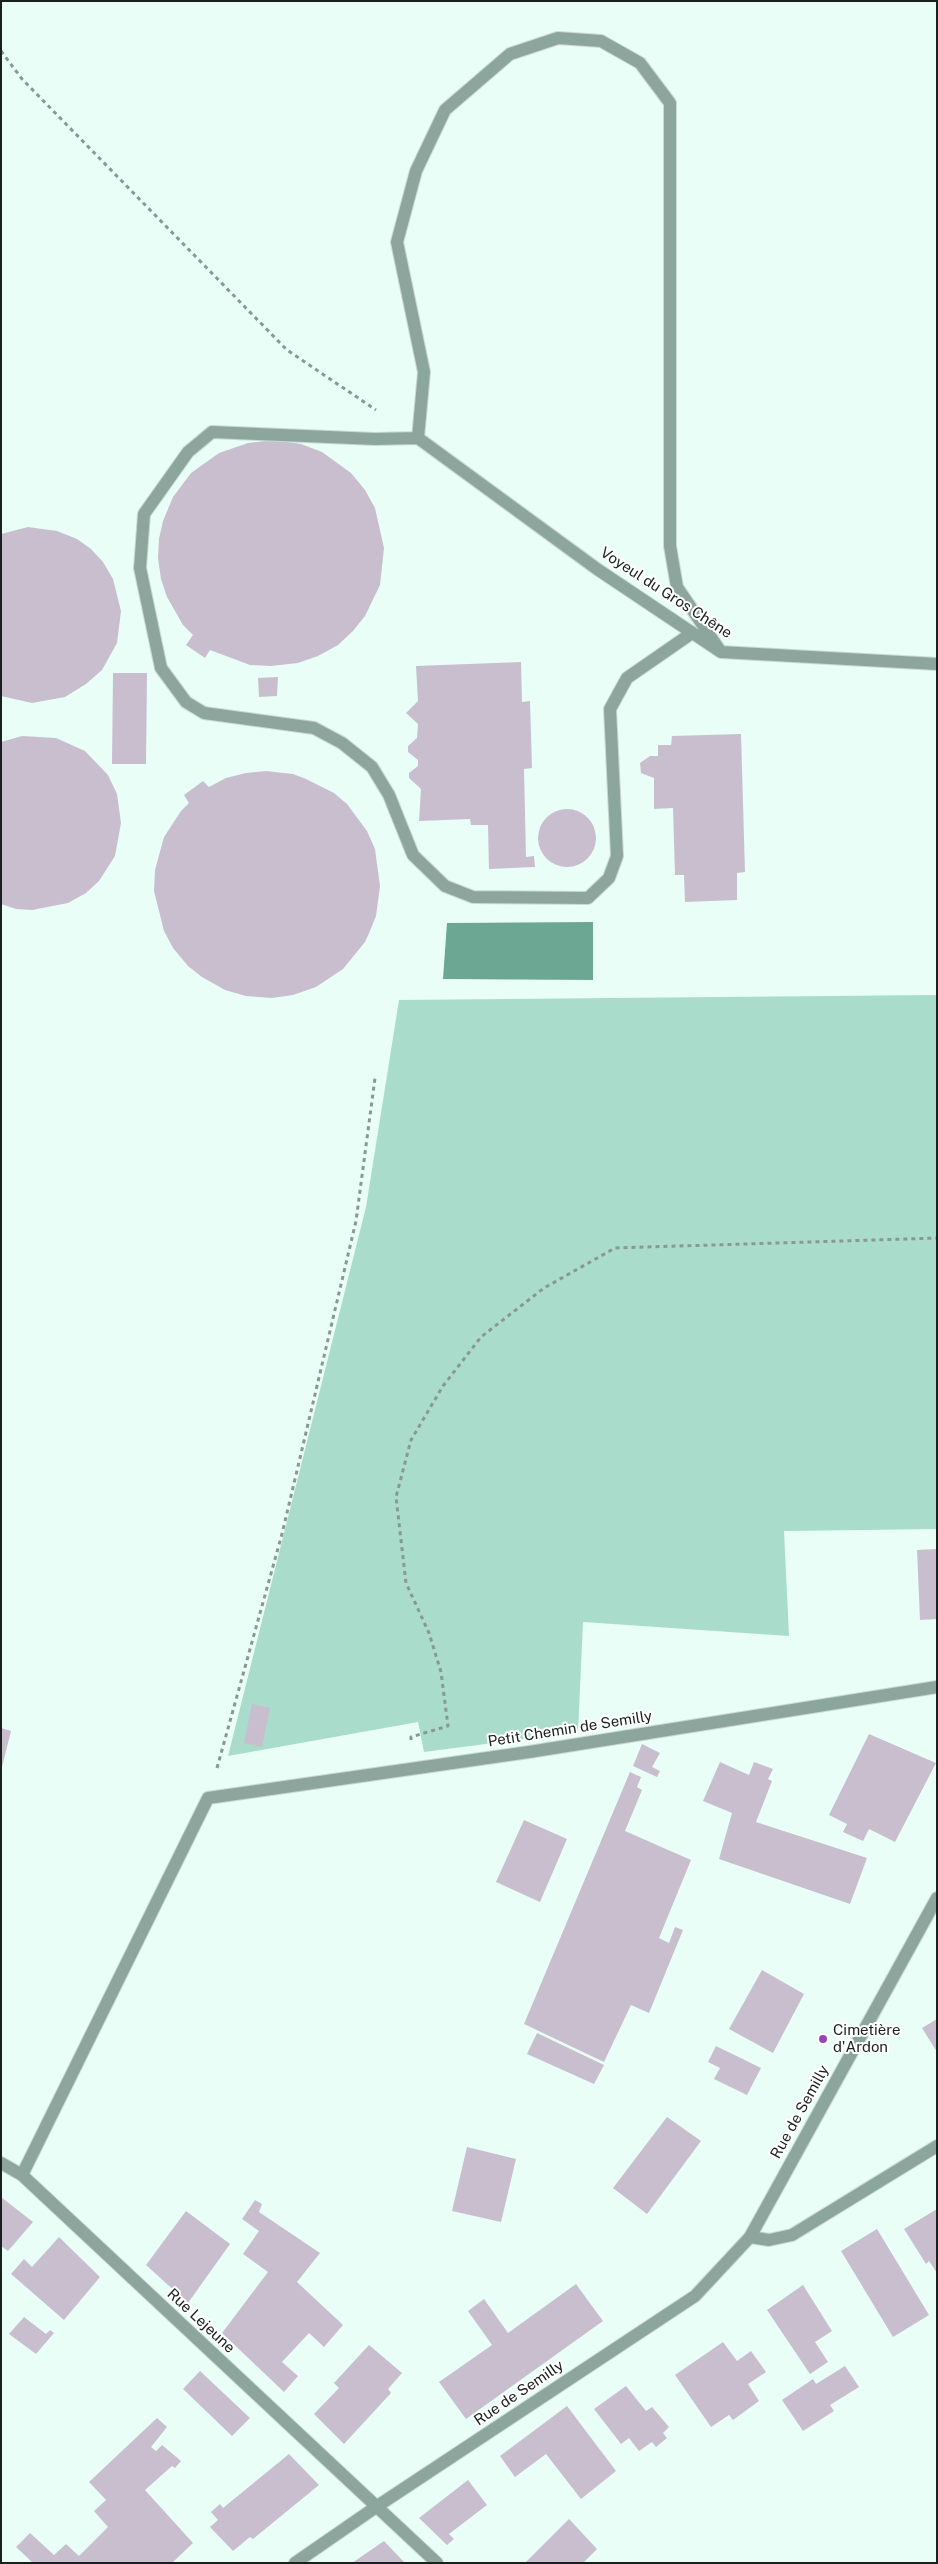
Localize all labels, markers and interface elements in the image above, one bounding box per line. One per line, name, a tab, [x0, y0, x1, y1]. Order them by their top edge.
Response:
street label: Voyeul du Gros Chêne	[597, 544, 735, 642]
street label: Petit Chemin de Semilly	[487, 1707, 653, 1751]
place label: Cimetière d'Ardon	[833, 2021, 901, 2056]
marker: Cimetière d'Ardon	[817, 2033, 829, 2045]
street label: Rue de Semilly	[767, 2062, 833, 2162]
street label: Rue Lejeune	[163, 2285, 239, 2357]
street label: Rue de Semilly	[471, 2356, 567, 2430]

